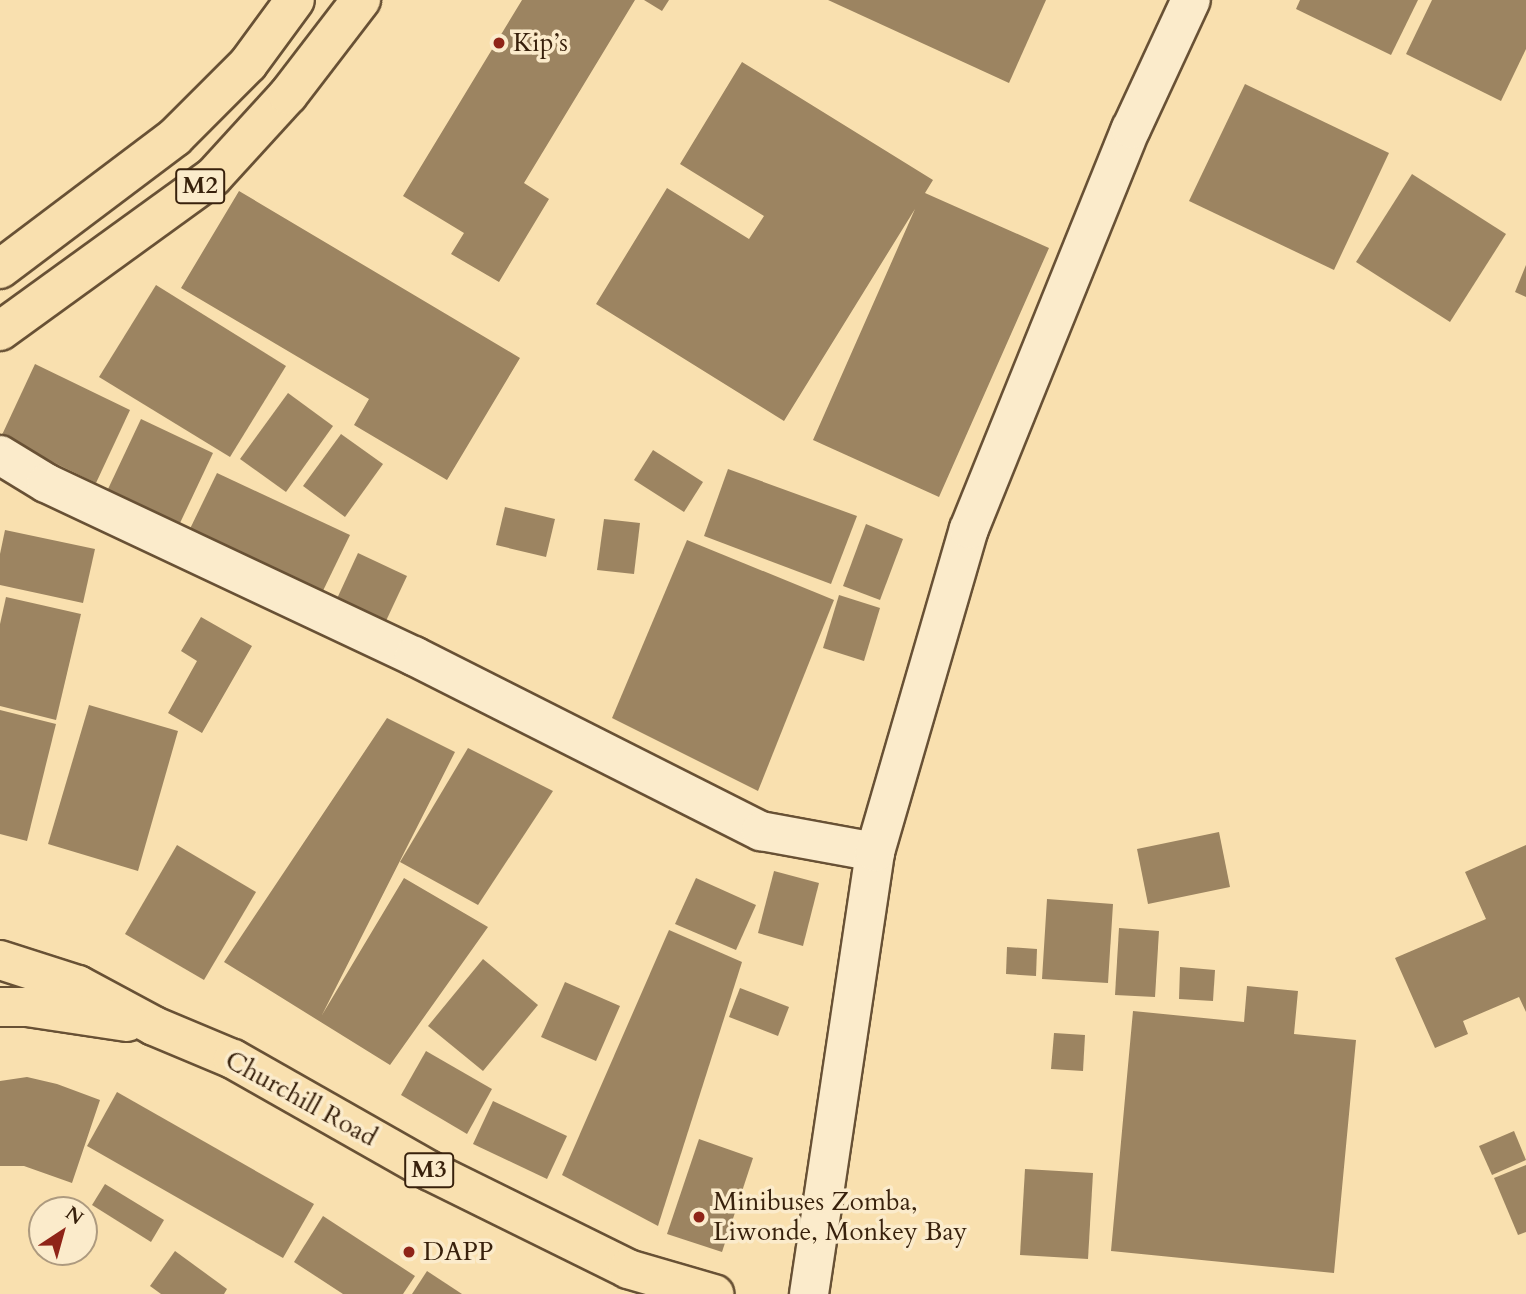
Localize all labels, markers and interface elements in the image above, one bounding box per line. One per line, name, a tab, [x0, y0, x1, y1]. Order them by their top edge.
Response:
place label: Kip’s	[513, 27, 568, 59]
marker: Kip’s	[491, 35, 507, 51]
road number: M2	[174, 166, 226, 206]
street label: Churchill Road	[220, 1044, 382, 1154]
road number: M3	[403, 1150, 455, 1190]
place label: Minibuses Zomba, Liwonde, Monkey Bay	[713, 1186, 967, 1248]
north arrow	[28, 1196, 98, 1266]
text: N	[60, 1200, 88, 1231]
marker: Minibuses Zomba, Liwonde, Monkey Bay	[691, 1209, 707, 1225]
place label: DAPP	[423, 1236, 493, 1268]
marker: DAPP	[401, 1244, 417, 1260]

